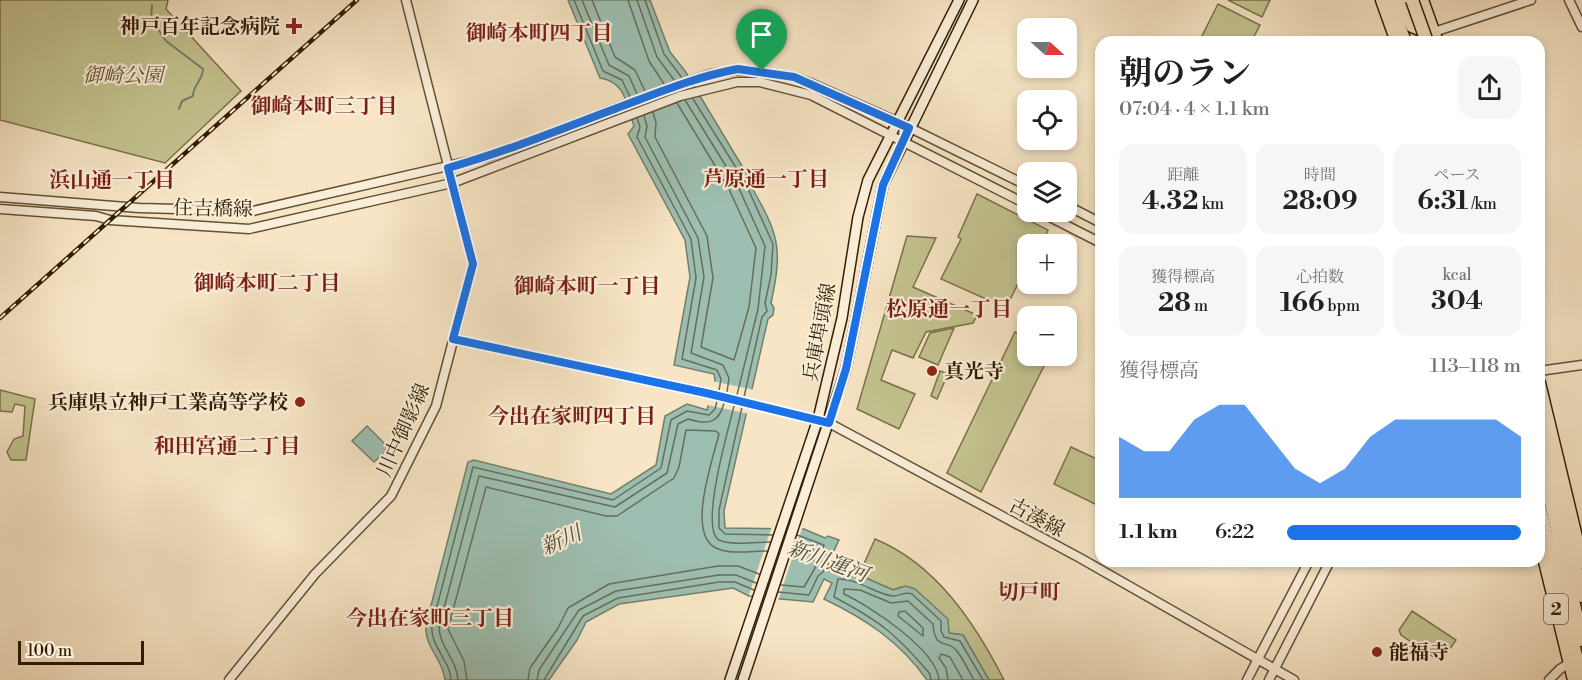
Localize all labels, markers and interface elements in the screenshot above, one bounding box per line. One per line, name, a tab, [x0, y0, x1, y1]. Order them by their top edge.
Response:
pin	[736, 9, 787, 71]
place label: 神戸百年記念病院	[120, 15, 280, 40]
marker: 神戸百年記念病院	[285, 17, 303, 35]
icon: arrive	[745, 18, 778, 51]
north arrow	[1017, 18, 1077, 78]
map controls	[1017, 18, 1077, 366]
district label: 御崎本町四丁目	[466, 21, 613, 47]
text: 朝のラン	[1119, 54, 1251, 95]
button: share	[1458, 56, 1521, 119]
park label: 御崎公園	[83, 64, 166, 89]
button: locate	[1017, 90, 1077, 150]
district label: 御崎本町三丁目	[251, 94, 398, 120]
text: 07:04 · 4 × 1.1 km	[1119, 97, 1270, 122]
button: layers	[1017, 162, 1077, 222]
text: 距離	[1167, 165, 1199, 185]
text: 時間	[1304, 165, 1336, 185]
text: ペース	[1433, 165, 1481, 185]
district label: 芦原通一丁目	[703, 167, 829, 193]
district label: 浜山通一丁目	[49, 168, 175, 194]
text: 4.32	[1142, 185, 1198, 217]
text: 28:09	[1282, 185, 1358, 217]
text: 6:31	[1417, 185, 1468, 217]
text: km	[1198, 194, 1224, 214]
text: /km	[1468, 194, 1497, 214]
street label: 住吉橋線	[173, 196, 253, 223]
button: +	[1017, 234, 1077, 294]
text: kcal	[1442, 265, 1472, 285]
text: 獲得標高	[1151, 267, 1215, 287]
text: 心拍数	[1296, 267, 1344, 287]
district label: 御崎本町二丁目	[194, 271, 341, 297]
district label: 御崎本町一丁目	[514, 274, 661, 300]
street label: 兵庫埠頭線	[799, 281, 842, 384]
text: 304	[1431, 285, 1483, 317]
text: 28	[1158, 287, 1191, 319]
text: 166	[1280, 287, 1324, 319]
text: m	[1191, 296, 1208, 316]
text: bpm	[1324, 296, 1360, 316]
district label: 松原通一丁目	[886, 297, 1012, 323]
button: −	[1017, 306, 1077, 366]
text: 113–118 m	[1430, 354, 1521, 379]
text: 獲得標高	[1119, 359, 1199, 384]
place label: 真光寺	[944, 360, 1004, 385]
marker: 真光寺	[925, 364, 939, 378]
street label: 川中御影線	[373, 380, 436, 481]
place label: 兵庫県立神戸工業高等学校	[48, 391, 288, 416]
marker: 兵庫県立神戸工業高等学校	[293, 395, 307, 409]
district label: 今出在家町四丁目	[488, 404, 656, 430]
district label: 和田宮通二丁目	[154, 434, 301, 460]
street label: 古湊線	[1004, 493, 1069, 543]
water label: 新川	[537, 520, 588, 561]
text: 1.1 km	[1119, 520, 1178, 545]
text: 6:22	[1215, 520, 1254, 545]
water label: 新川運河	[784, 535, 875, 590]
district label: 切戸町	[998, 580, 1061, 606]
road number: 2	[1544, 594, 1568, 624]
district label: 今出在家町三丁目	[346, 606, 514, 632]
scale bar	[18, 638, 144, 666]
text: 100 m	[27, 641, 72, 661]
place label: 能福寺	[1389, 641, 1449, 666]
marker: 能福寺	[1370, 645, 1384, 659]

